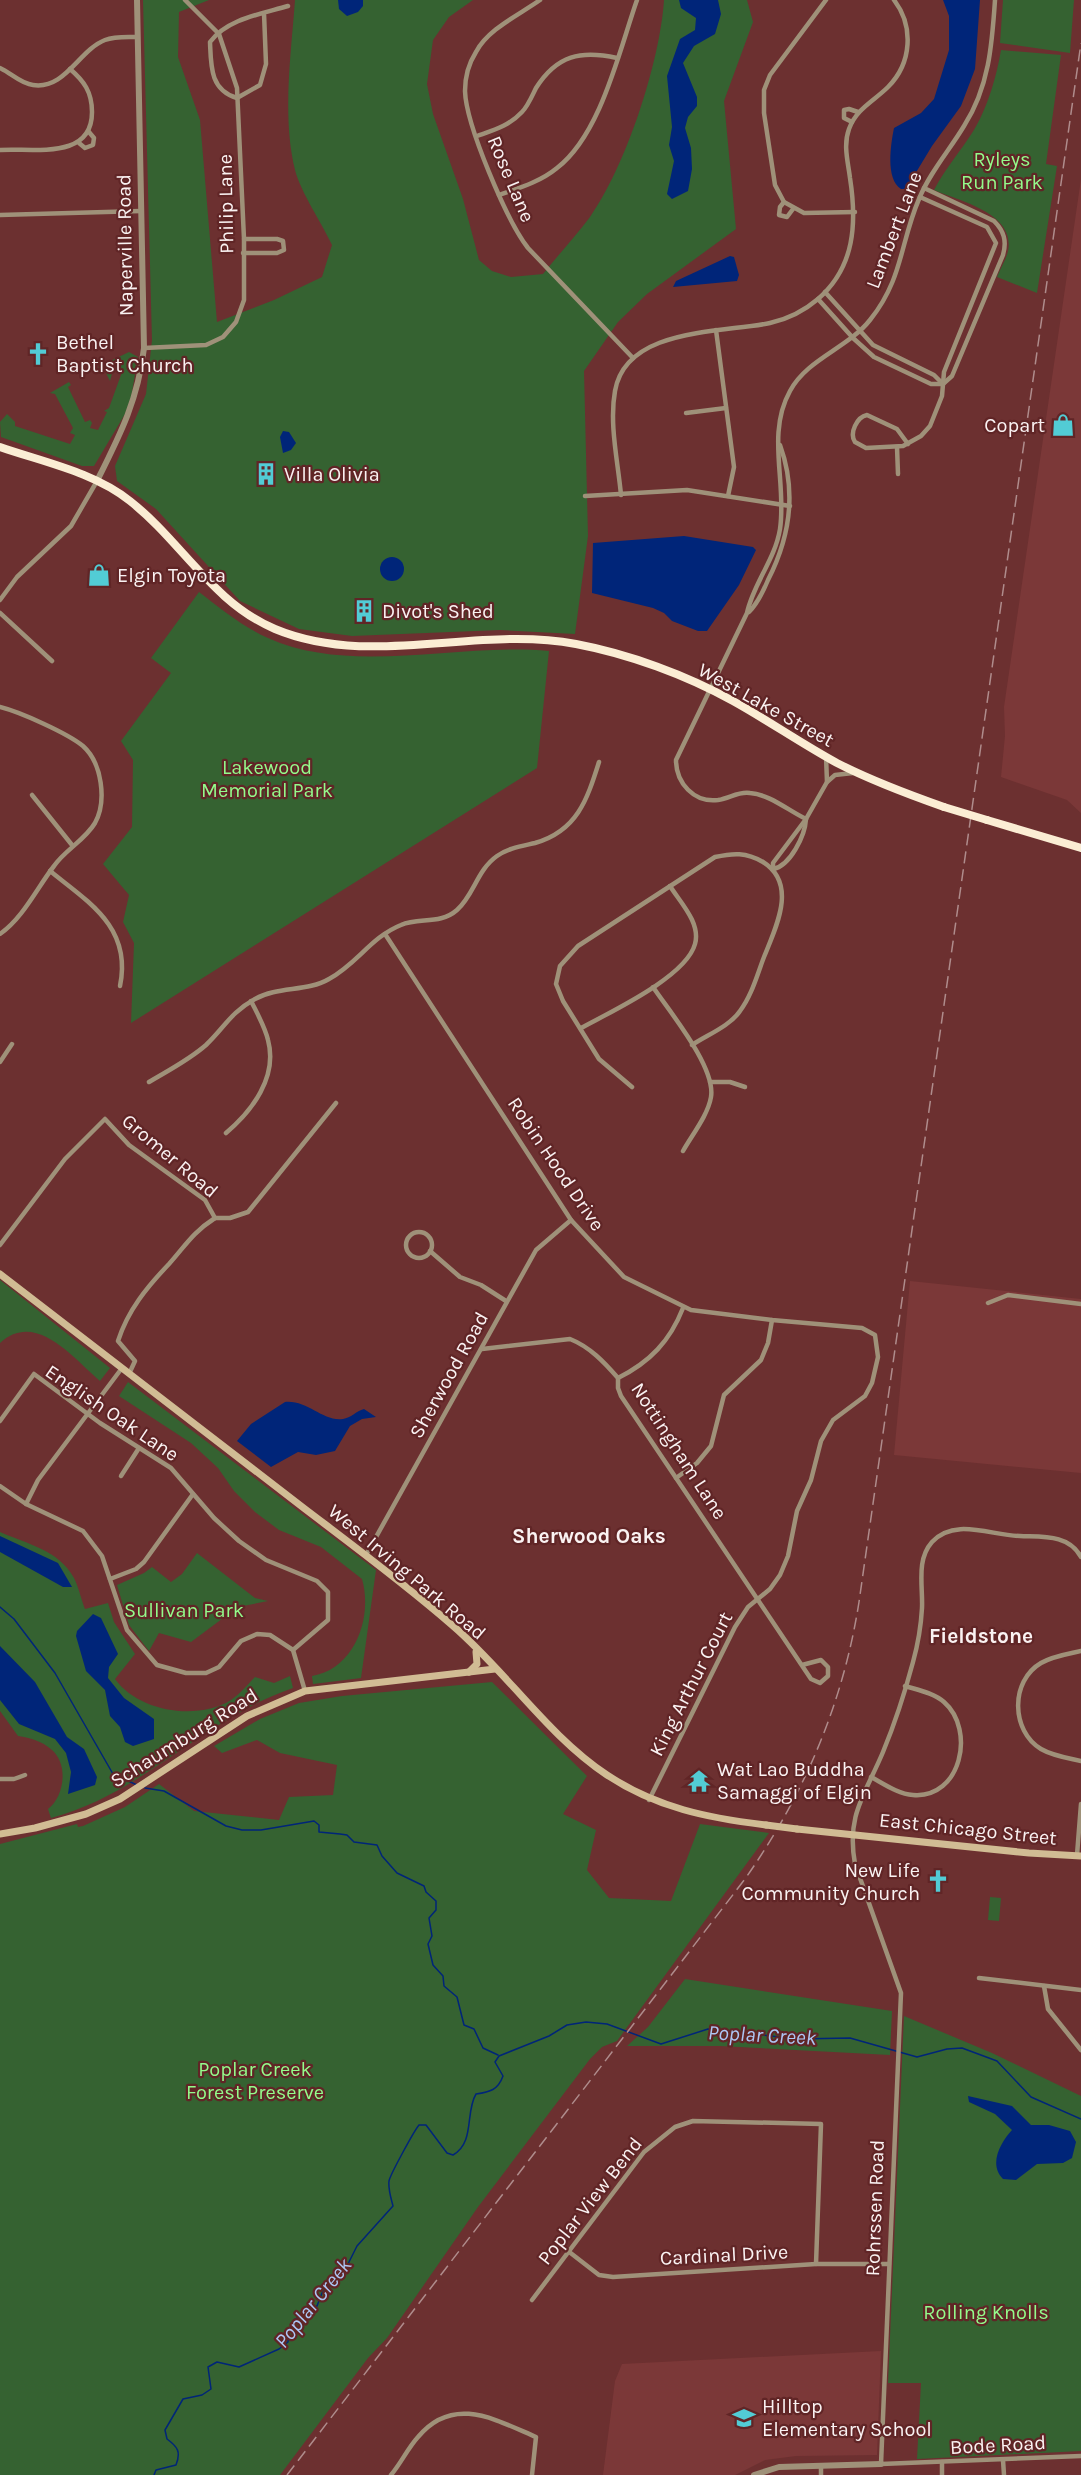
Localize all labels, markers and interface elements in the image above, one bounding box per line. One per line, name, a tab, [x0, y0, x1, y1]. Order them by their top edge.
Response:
street label: Rose Lane	[483, 132, 539, 226]
park label: Ryleys Run Park	[961, 148, 1043, 194]
street label: Philip Lane	[214, 154, 238, 254]
street label: Lambert Lane	[861, 168, 927, 292]
street label: Naperville Road	[112, 174, 138, 316]
place label: Bethel Baptist Church	[56, 331, 193, 377]
church icon: Bethel Baptist Church	[25, 341, 51, 367]
shop icon: Copart	[1050, 412, 1076, 438]
place label: Copart	[984, 414, 1045, 437]
building icon: Villa Olivia	[253, 461, 279, 487]
place label: Villa Olivia	[284, 463, 380, 486]
shop icon: Elgin Toyota	[86, 562, 112, 588]
place label: Elgin Toyota	[117, 564, 226, 587]
building icon: Divot's Shed	[351, 598, 377, 624]
place label: Divot's Shed	[382, 600, 494, 623]
street label: West Lake Street	[694, 658, 838, 752]
park label: Lakewood Memorial Park	[201, 756, 333, 802]
street label: Robin Hood Drive	[503, 1093, 609, 1235]
street label: Gromer Road	[117, 1109, 223, 1203]
street label: Sherwood Road	[405, 1308, 493, 1442]
street label: English Oak Lane	[41, 1360, 183, 1466]
street label: Nottingham Lane	[626, 1378, 732, 1524]
street label: West Irving Park Road	[324, 1499, 490, 1645]
district label: Sherwood Oaks	[512, 1524, 666, 1548]
park label: Sullivan Park	[124, 1599, 244, 1622]
street label: King Arthur Court	[645, 1608, 737, 1760]
district label: Fieldstone	[929, 1624, 1033, 1648]
street label: Schaumburg Road	[106, 1683, 262, 1793]
place label: Wat Lao Buddha Samaggi of Elgin	[717, 1758, 872, 1804]
temple icon: Wat Lao Buddha Samaggi of Elgin	[686, 1768, 712, 1794]
street label: East Chicago Street	[878, 1808, 1058, 1850]
place label: New Life Community Church	[742, 1859, 920, 1905]
church icon: New Life Community Church	[925, 1868, 951, 1894]
water label: Poplar Creek	[707, 2020, 817, 2050]
park label: Poplar Creek Forest Preserve	[186, 2058, 324, 2104]
street label: Poplar View Bend	[533, 2133, 647, 2269]
street label: Rohrssen Road	[861, 2139, 889, 2277]
street label: Cardinal Drive	[659, 2240, 789, 2270]
water label: Poplar Creek	[270, 2253, 357, 2353]
park label: Rolling Knolls	[923, 2301, 1049, 2324]
place label: Hilltop Elementary School	[762, 2395, 932, 2441]
school or university icon: Hilltop Elementary School	[731, 2405, 757, 2431]
street label: Bode Road	[949, 2431, 1047, 2459]

